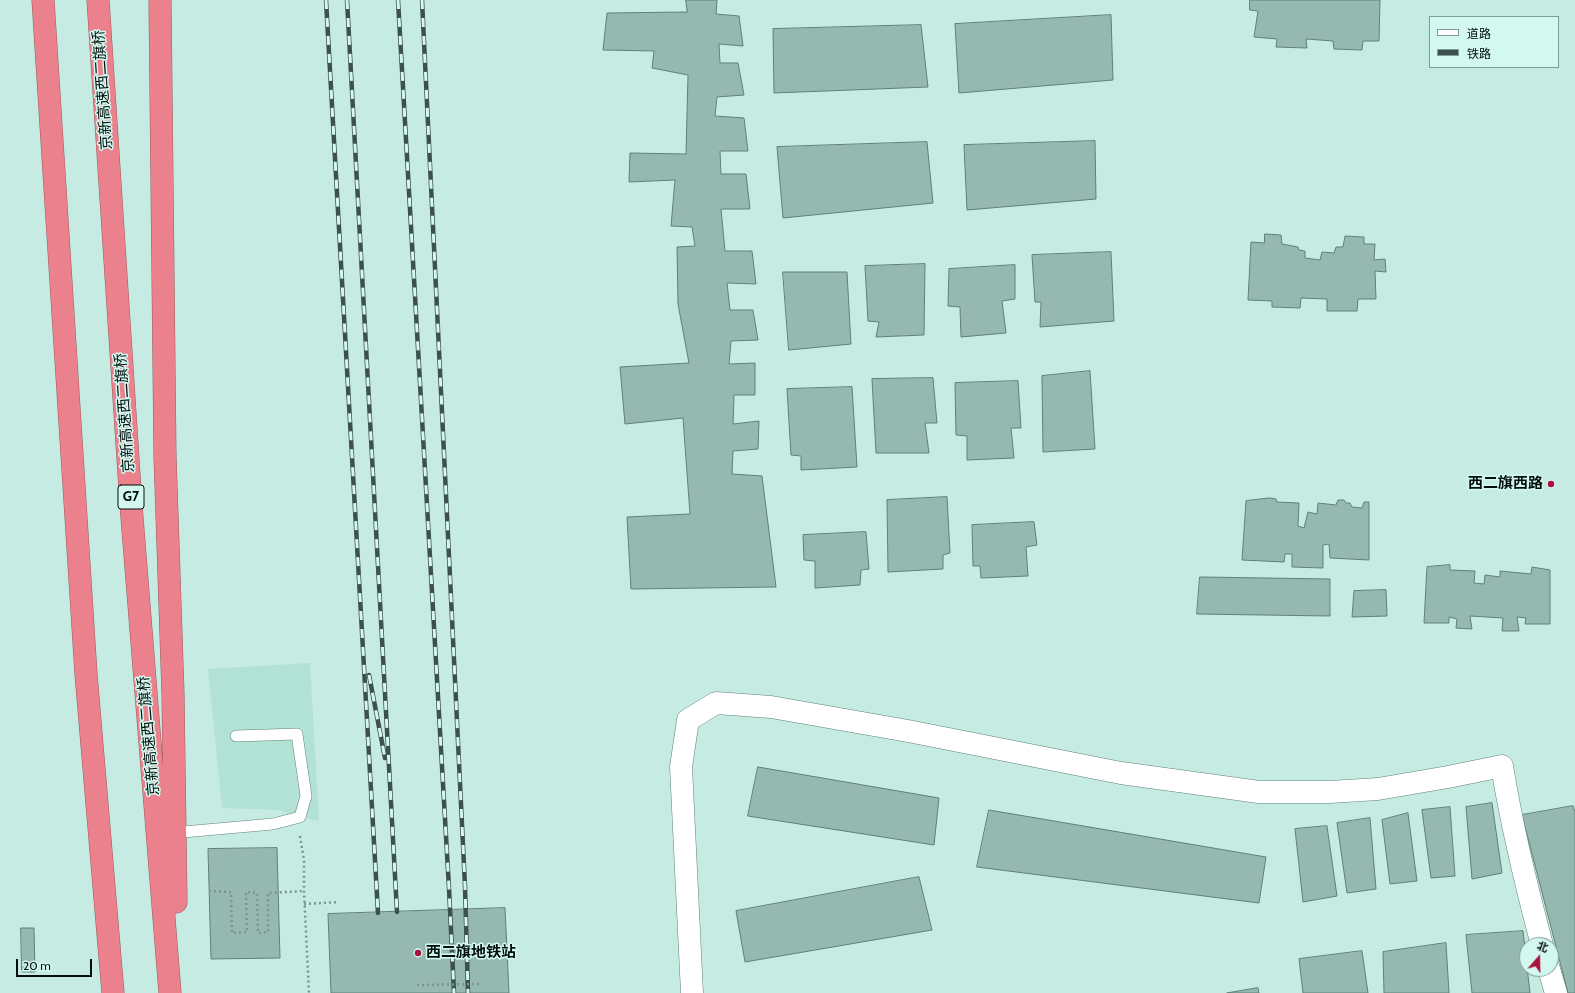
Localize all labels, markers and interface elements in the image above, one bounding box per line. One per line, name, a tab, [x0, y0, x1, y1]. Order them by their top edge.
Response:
legend	[1429, 16, 1559, 68]
text: 道路	[1467, 26, 1491, 41]
street label: 京新高速西二旗桥	[90, 30, 116, 150]
text: 铁路	[1467, 46, 1491, 61]
street label: 京新高速西二旗桥	[112, 353, 138, 473]
place label: 西二旗西路	[1468, 475, 1543, 493]
marker: 西二旗西路	[1546, 479, 1556, 489]
road number: G7	[118, 485, 144, 509]
street label: 京新高速西二旗桥	[135, 675, 163, 797]
north arrow	[1519, 937, 1559, 977]
text: 北	[1535, 938, 1550, 955]
place label: 西二旗地铁站	[426, 944, 516, 962]
marker: 西二旗地铁站	[413, 948, 423, 958]
scale bar	[18, 951, 94, 977]
text: 20 m	[23, 958, 51, 973]

